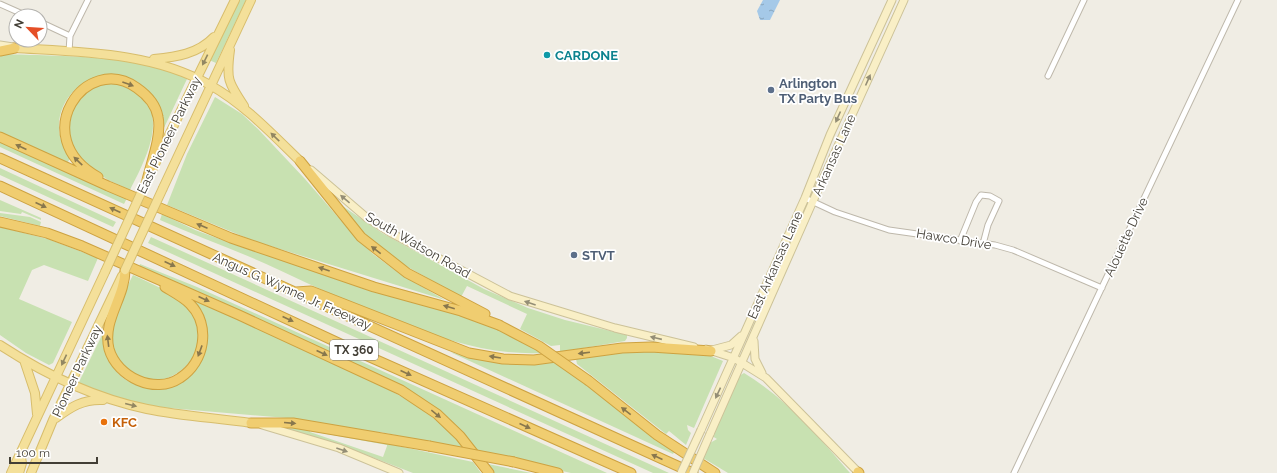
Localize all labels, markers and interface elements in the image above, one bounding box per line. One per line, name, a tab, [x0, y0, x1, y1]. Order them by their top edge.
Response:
north arrow	[8, 8, 48, 48]
text: N	[12, 17, 27, 31]
place label: CARDONE	[555, 48, 618, 63]
marker: CARDONE	[542, 50, 552, 60]
one-way arrow	[202, 54, 209, 66]
street label: East Pioneer Parkway	[134, 74, 204, 196]
one-way arrow	[865, 75, 871, 86]
place label: Arlington TX Party Bus	[779, 76, 858, 106]
one-way arrow	[123, 81, 135, 87]
marker: Arlington TX Party Bus	[766, 85, 776, 95]
one-way arrow	[835, 111, 841, 122]
street label: Arkansas Lane	[809, 112, 859, 198]
one-way arrow	[270, 132, 280, 142]
one-way arrow	[16, 144, 27, 150]
one-way arrow	[73, 156, 83, 166]
one-way arrow	[339, 194, 350, 203]
street label: Alouette Drive	[1101, 195, 1151, 279]
one-way arrow	[35, 202, 46, 208]
one-way arrow	[110, 207, 121, 213]
street label: South Watson Road	[363, 209, 473, 281]
street label: East Arkansas Lane	[745, 209, 806, 321]
one-way arrow	[196, 223, 207, 229]
street label: Hawco Drive	[915, 226, 993, 252]
one-way arrow	[370, 246, 381, 254]
place label: STVT	[582, 248, 615, 263]
street label: Angus G. Wynne, Jr. Freeway	[210, 249, 374, 333]
marker: STVT	[569, 250, 579, 260]
one-way arrow	[164, 261, 176, 267]
one-way arrow	[318, 266, 330, 272]
one-way arrow	[198, 296, 209, 302]
one-way arrow	[524, 300, 536, 306]
one-way arrow	[442, 304, 454, 310]
one-way arrow	[282, 316, 293, 322]
street label: Pioneer Parkway	[49, 323, 105, 419]
one-way arrow	[650, 334, 662, 340]
one-way arrow	[105, 335, 112, 347]
road number: TX 360	[330, 340, 378, 360]
one-way arrow	[196, 346, 202, 358]
one-way arrow	[316, 350, 328, 356]
one-way arrow	[578, 350, 590, 357]
one-way arrow	[61, 354, 67, 366]
one-way arrow	[489, 354, 501, 360]
one-way arrow	[400, 370, 412, 376]
one-way arrow	[715, 387, 721, 399]
one-way arrow	[125, 402, 137, 408]
one-way arrow	[620, 406, 631, 415]
one-way arrow	[431, 410, 442, 418]
place label: KFC	[112, 415, 137, 430]
marker: KFC	[99, 417, 109, 427]
one-way arrow	[284, 419, 296, 426]
one-way arrow	[519, 423, 531, 429]
scale bar	[10, 439, 97, 465]
text: 100 m	[16, 446, 50, 460]
one-way arrow	[336, 447, 348, 453]
one-way arrow	[652, 454, 663, 460]

